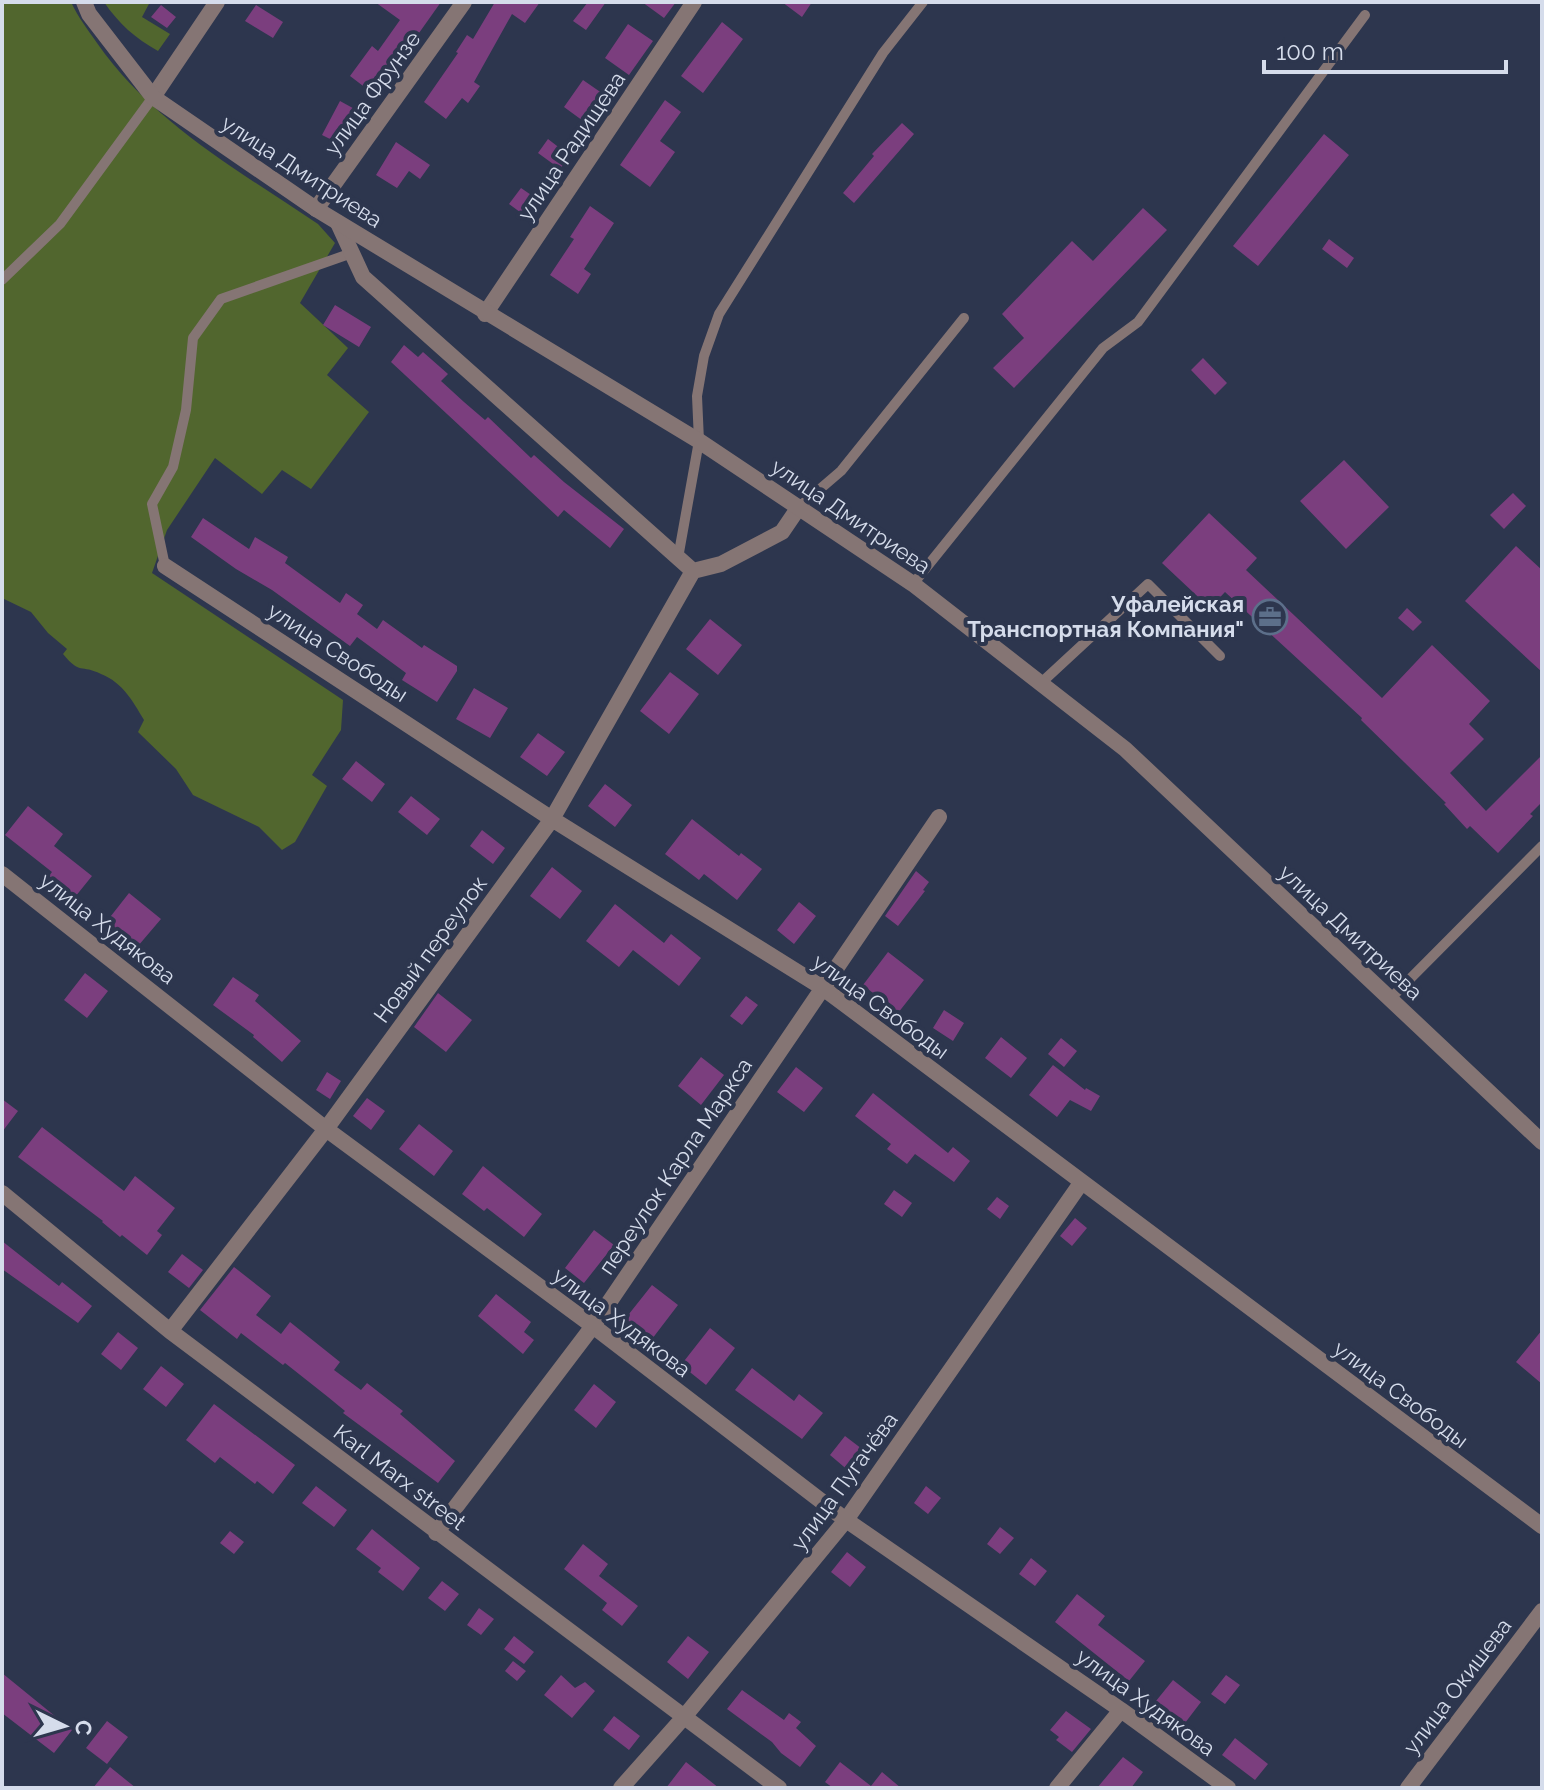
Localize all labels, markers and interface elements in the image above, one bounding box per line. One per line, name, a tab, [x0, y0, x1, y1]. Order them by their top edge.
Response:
scale bar	[1264, 24, 1506, 74]
street label: улица Фрунзе	[318, 26, 426, 160]
text: 100 m	[1276, 37, 1344, 66]
street label: улица Радищева	[512, 67, 630, 225]
street label: улица Дмитриева	[217, 109, 387, 233]
street label: улица Дмитриева	[766, 453, 936, 579]
place label: Уфалейская Транспортная Компания"	[967, 591, 1244, 642]
street label: улица Свободы	[263, 597, 413, 707]
office icon: Уфалейская Транспортная Компания"	[1251, 598, 1289, 636]
street label: улица Дмитриева	[1274, 859, 1428, 1005]
street label: улица Худякова	[35, 867, 181, 989]
street label: Новый переулок	[368, 871, 492, 1027]
street label: улица Свободы	[808, 948, 954, 1064]
street label: переулок Карла Маркса	[593, 1053, 757, 1279]
street label: улица Худякова	[548, 1262, 696, 1382]
street label: улица Свободы	[1329, 1335, 1473, 1453]
street label: улица Пугачёва	[785, 1407, 903, 1555]
street label: Karl Marx street	[329, 1419, 472, 1536]
street label: улица Окишева	[1398, 1613, 1516, 1759]
street label: улица Худякова	[1071, 1643, 1221, 1761]
north arrow	[24, 1686, 104, 1766]
text: С	[70, 1719, 98, 1736]

